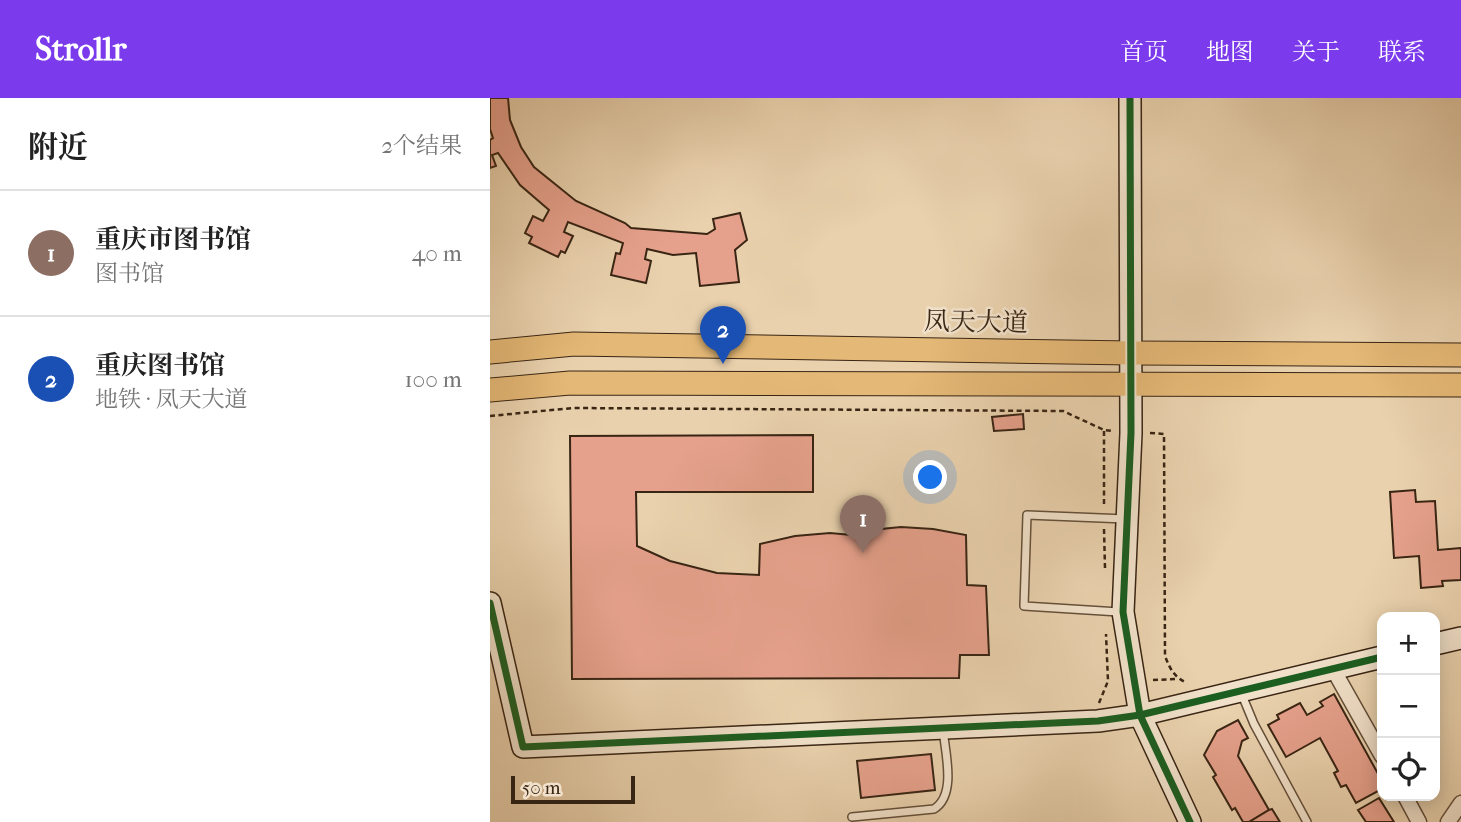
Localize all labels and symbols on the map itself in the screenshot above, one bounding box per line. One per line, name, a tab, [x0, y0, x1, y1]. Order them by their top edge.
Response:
pin: 2	[700, 306, 746, 364]
street label: 凤天大道	[924, 306, 1028, 338]
your location	[913, 460, 947, 494]
pin: 1	[840, 495, 886, 553]
scale bar	[511, 773, 635, 805]

